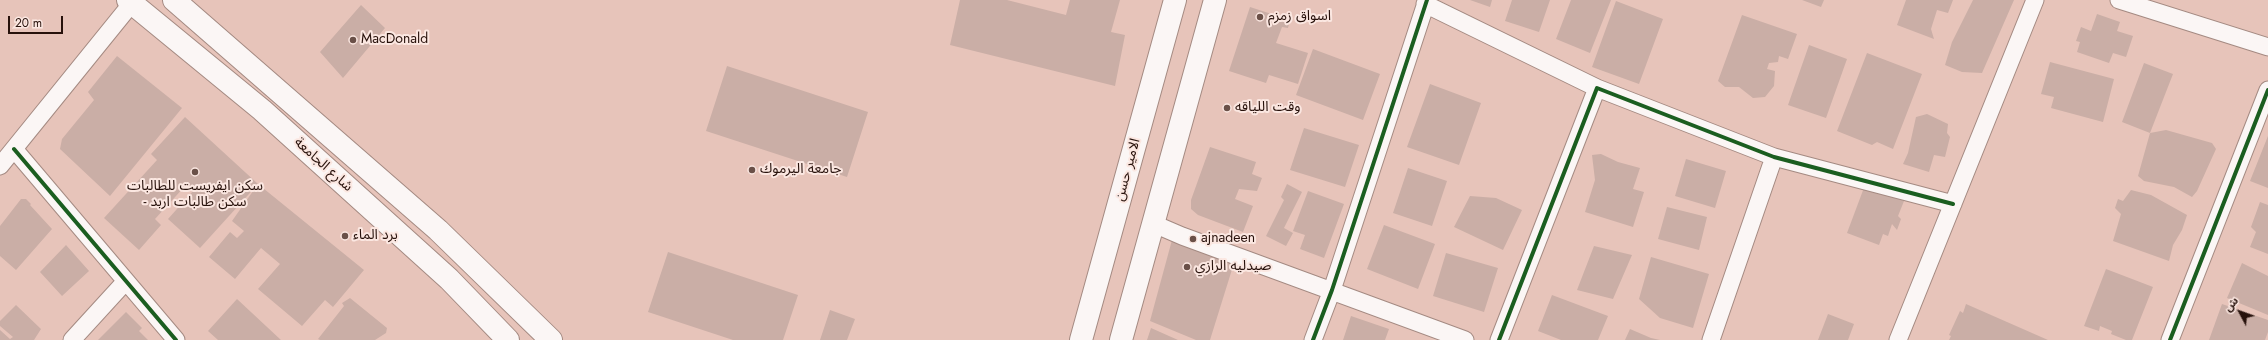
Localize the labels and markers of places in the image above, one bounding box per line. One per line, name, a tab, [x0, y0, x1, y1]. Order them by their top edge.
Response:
place label: اسواق زمزم	[1268, 9, 1331, 25]
marker: اسواق زمزم	[1255, 12, 1265, 22]
place label: MacDonald	[361, 32, 428, 48]
marker: MacDonald	[348, 35, 358, 45]
place label: وقت اللياقه	[1235, 100, 1301, 116]
marker: وقت اللياقه	[1222, 103, 1232, 113]
place label: جامعة اليرموك	[760, 162, 841, 178]
marker: جامعة اليرموك	[747, 165, 757, 175]
marker: سكن ايفريست للطالبات - سكن طالبات اربد	[190, 167, 200, 177]
place label: سكن ايفريست للطالبات - سكن طالبات اربد	[127, 179, 263, 212]
place label: برد الماء	[353, 228, 398, 244]
marker: برد الماء	[340, 231, 350, 241]
place label: ajnadeen	[1201, 231, 1255, 247]
marker: ajnadeen	[1188, 234, 1198, 244]
place label: صيدليه الرازي	[1195, 259, 1271, 275]
marker: صيدليه الرازي	[1182, 262, 1192, 272]

